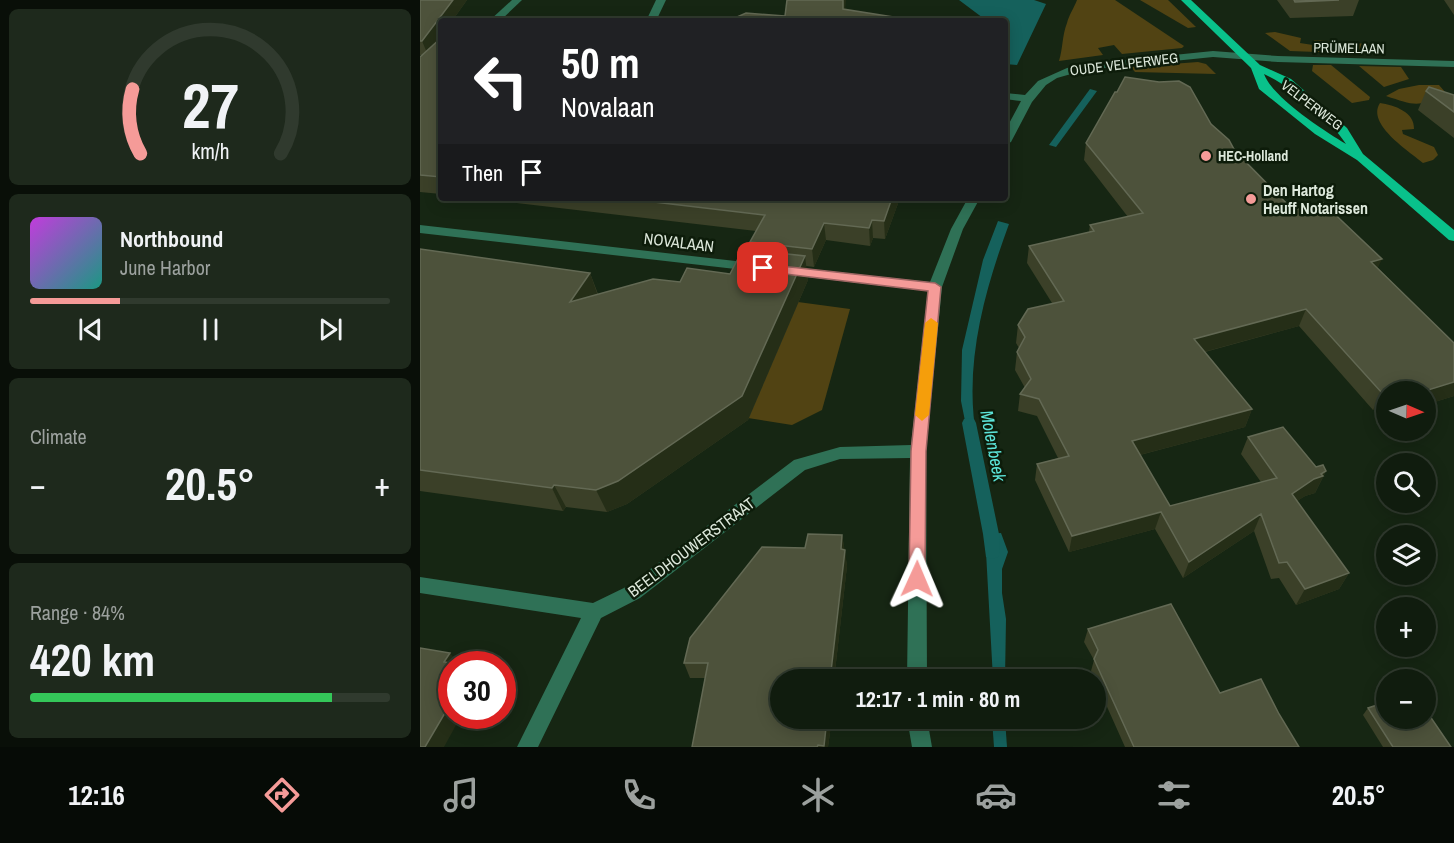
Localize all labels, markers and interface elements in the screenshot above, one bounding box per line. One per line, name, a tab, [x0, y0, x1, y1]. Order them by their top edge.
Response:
text: 50 m	[561, 35, 640, 91]
street label: PRÜMELAAN	[1313, 38, 1385, 58]
icon: left	[462, 42, 540, 120]
street label: OUDE VELPERWEG	[1069, 48, 1179, 80]
text: 27	[182, 63, 238, 147]
street label: VELPERWEG	[1278, 76, 1346, 134]
text: Novalaan	[561, 89, 655, 125]
text: km/h	[191, 137, 229, 166]
place label: HEC-Holland	[1218, 147, 1288, 165]
marker: HEC-Holland	[1199, 149, 1213, 163]
icon: arrive	[515, 156, 548, 189]
text: Then	[462, 158, 503, 188]
place label: Den Hartog Heuff Notarissen	[1263, 179, 1368, 219]
marker: Den Hartog Heuff Notarissen	[1244, 192, 1258, 206]
text: Northbound	[120, 224, 223, 254]
street label: NOVALAAN	[643, 227, 715, 257]
pin	[737, 242, 788, 293]
icon: arrive	[746, 251, 779, 284]
text: June Harbor	[120, 254, 210, 281]
icon: previous	[74, 313, 107, 346]
icon: pause	[194, 313, 227, 346]
icon: next	[314, 313, 347, 346]
north arrow	[1376, 381, 1436, 441]
map controls	[1376, 381, 1436, 729]
water label: Molenbeek	[974, 408, 1013, 484]
text: Climate	[30, 423, 87, 450]
text: 20.5°	[165, 453, 255, 514]
button: search	[1376, 453, 1436, 513]
text: −	[30, 462, 46, 506]
text: +	[374, 462, 390, 506]
street label: BEELDHOUWERSTRAAT	[623, 492, 759, 602]
button: layers	[1376, 525, 1436, 585]
position arrow	[885, 547, 949, 611]
button: +	[1376, 597, 1436, 657]
text: Range · 84%	[30, 599, 125, 626]
text: 420 km	[30, 629, 155, 690]
speed limit sign: 30	[438, 651, 516, 729]
button: −	[1376, 669, 1436, 729]
text: 12:17 · 1 min · 80 m	[856, 684, 1020, 714]
icon: directions	[261, 774, 303, 816]
icon: music	[440, 774, 482, 816]
icon: phone	[618, 774, 660, 816]
icon: climate	[797, 774, 839, 816]
icon: car	[975, 774, 1017, 816]
icon: filters	[1153, 774, 1195, 816]
text: 12:16	[68, 777, 125, 813]
text: 20.5°	[1332, 777, 1386, 813]

